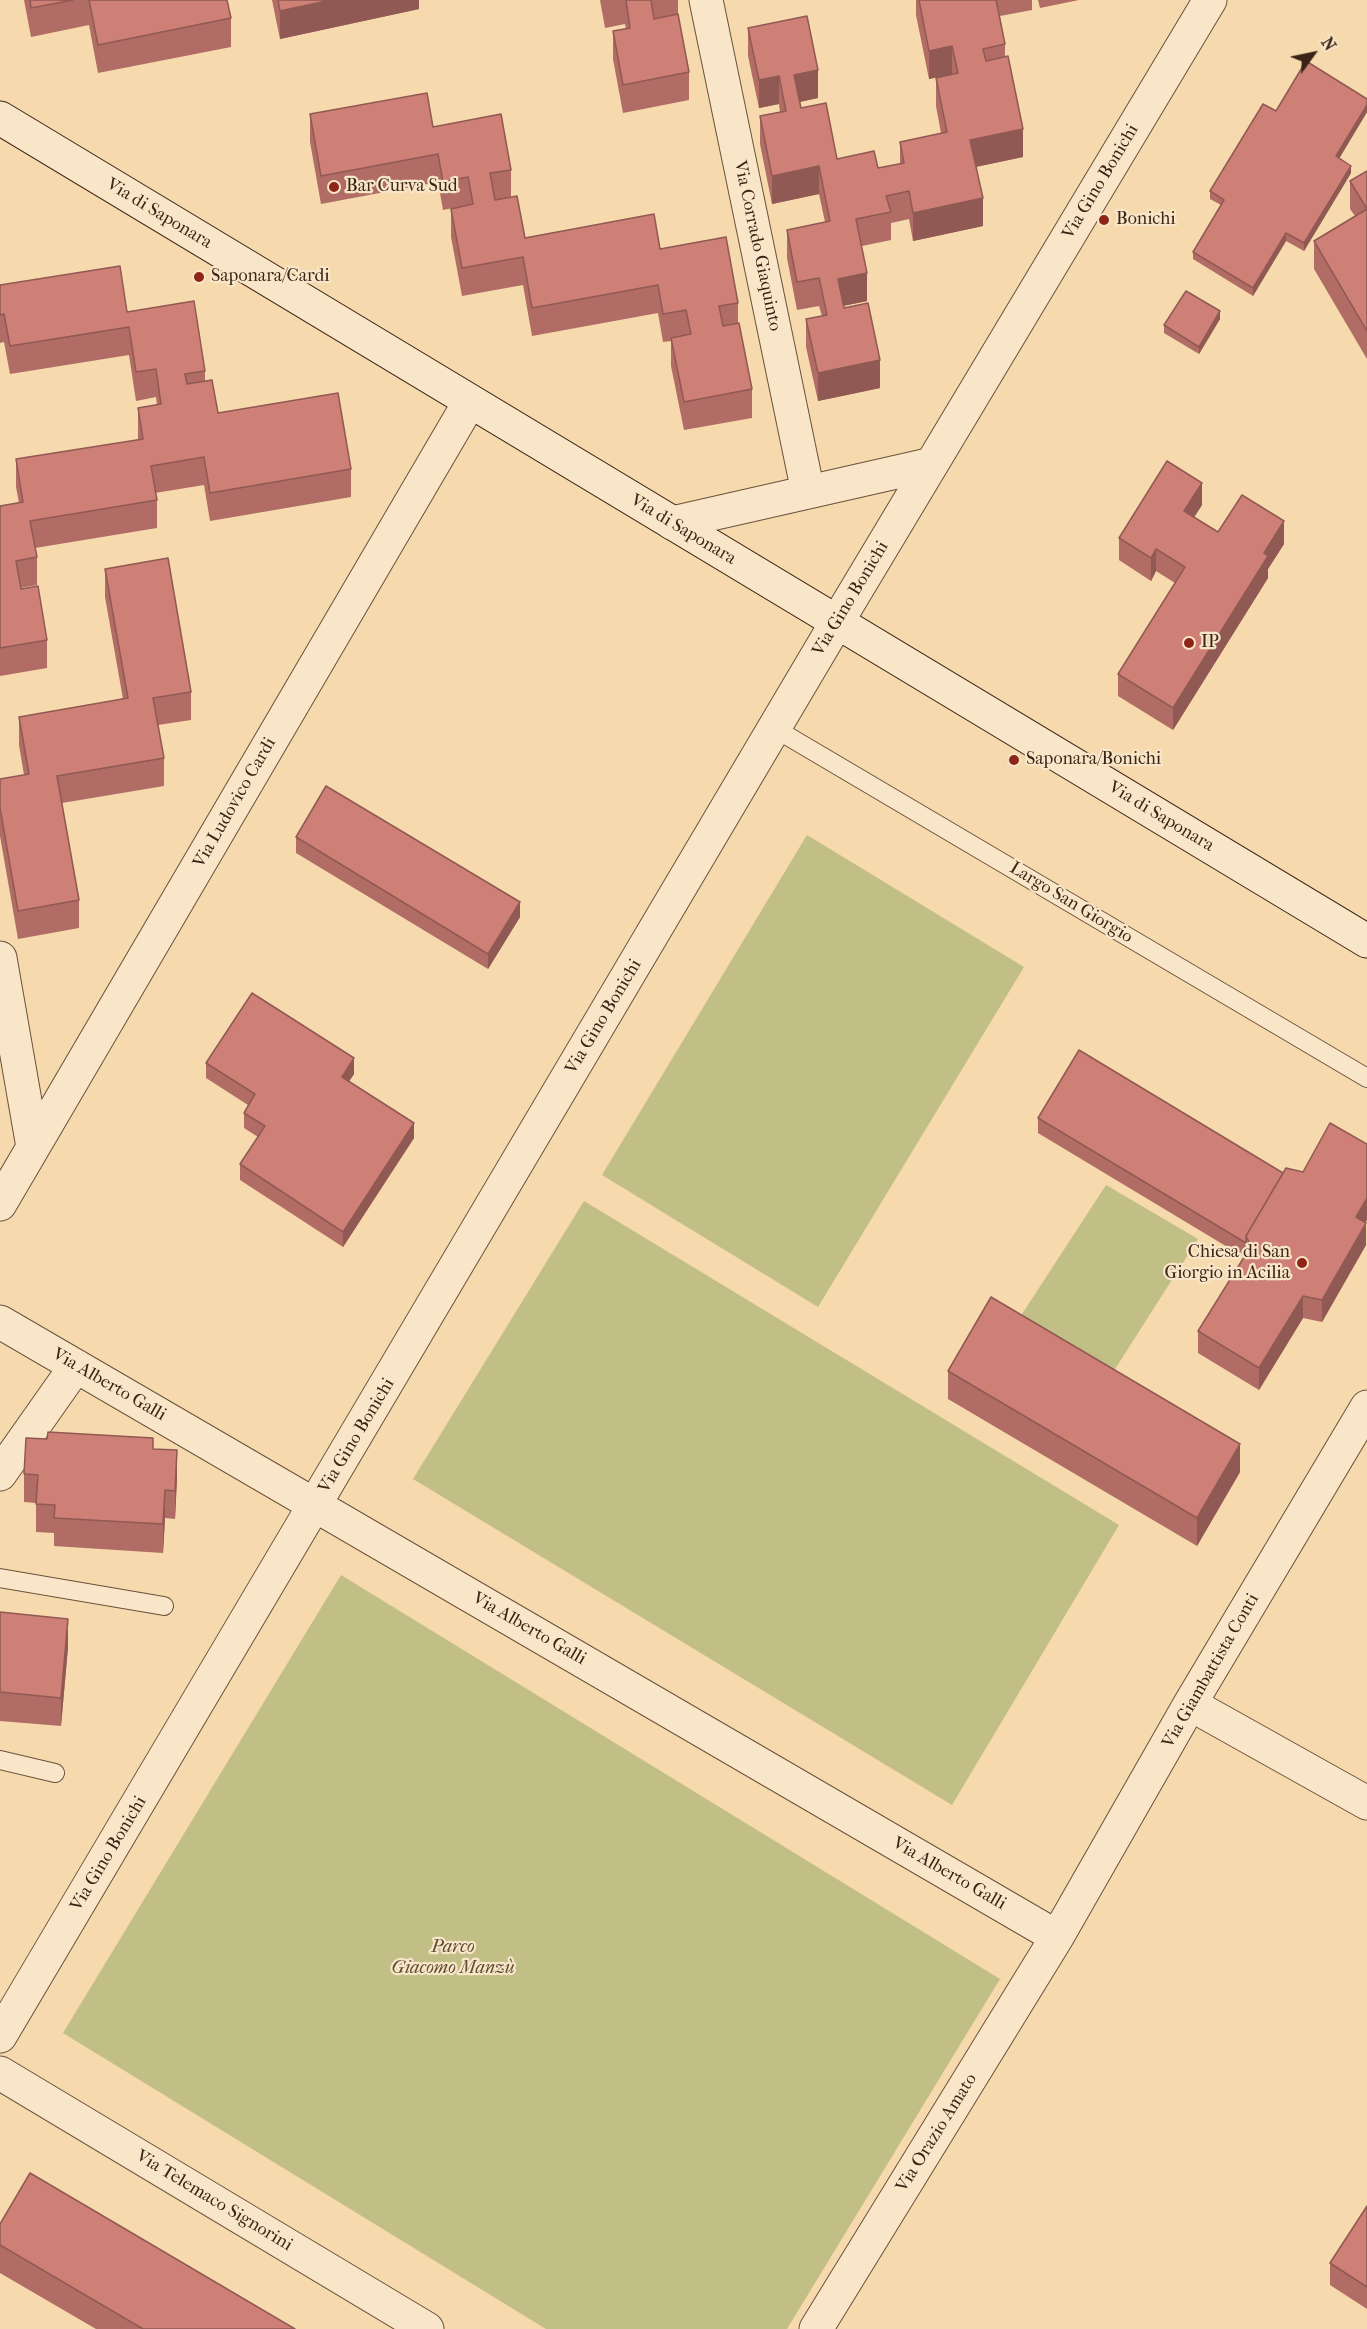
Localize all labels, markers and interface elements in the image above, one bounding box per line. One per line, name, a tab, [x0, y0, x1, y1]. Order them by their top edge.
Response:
north arrow	[1283, 24, 1343, 84]
text: N	[1317, 34, 1340, 54]
street label: Via Gino Bonichi	[1058, 121, 1144, 243]
street label: Via Corrado Giaquinto	[728, 159, 786, 333]
street label: Via di Saponara	[102, 174, 216, 254]
place label: Bar Curva Sud	[346, 176, 458, 198]
marker: Bar Curva Sud	[327, 180, 341, 194]
place label: Bonichi	[1116, 209, 1176, 231]
marker: Bonichi	[1097, 213, 1111, 227]
place label: Saponara/Cardi	[211, 266, 330, 288]
marker: Saponara/Cardi	[192, 270, 206, 284]
street label: Via di Saponara	[626, 490, 740, 570]
street label: Via Gino Bonichi	[808, 538, 894, 660]
place label: IP	[1201, 632, 1219, 654]
marker: IP	[1182, 636, 1196, 650]
street label: Via Ludovico Cardi	[189, 734, 281, 872]
place label: Saponara/Bonichi	[1026, 749, 1161, 771]
marker: Saponara/Bonichi	[1007, 753, 1021, 767]
street label: Via di Saponara	[1104, 777, 1218, 857]
street label: Largo San Giorgio	[1006, 858, 1136, 948]
street label: Via Gino Bonichi	[561, 956, 647, 1078]
place label: Chiesa di San Giorgio in Acilia	[1164, 1242, 1290, 1284]
marker: Chiesa di San Giorgio in Acilia	[1295, 1256, 1309, 1270]
street label: Via Alberto Galli	[48, 1344, 170, 1426]
street label: Via Gino Bonichi	[314, 1375, 400, 1497]
street label: Via Alberto Galli	[468, 1588, 590, 1670]
street label: Via Giambattista Conti	[1158, 1590, 1264, 1752]
street label: Via Gino Bonichi	[66, 1793, 152, 1915]
street label: Via Alberto Galli	[888, 1833, 1010, 1915]
park label: Parco Giacomo Manzù	[391, 1937, 515, 1980]
street label: Via Orazio Amato	[892, 2070, 982, 2196]
street label: Via Telemaco Signorini	[132, 2146, 296, 2256]

